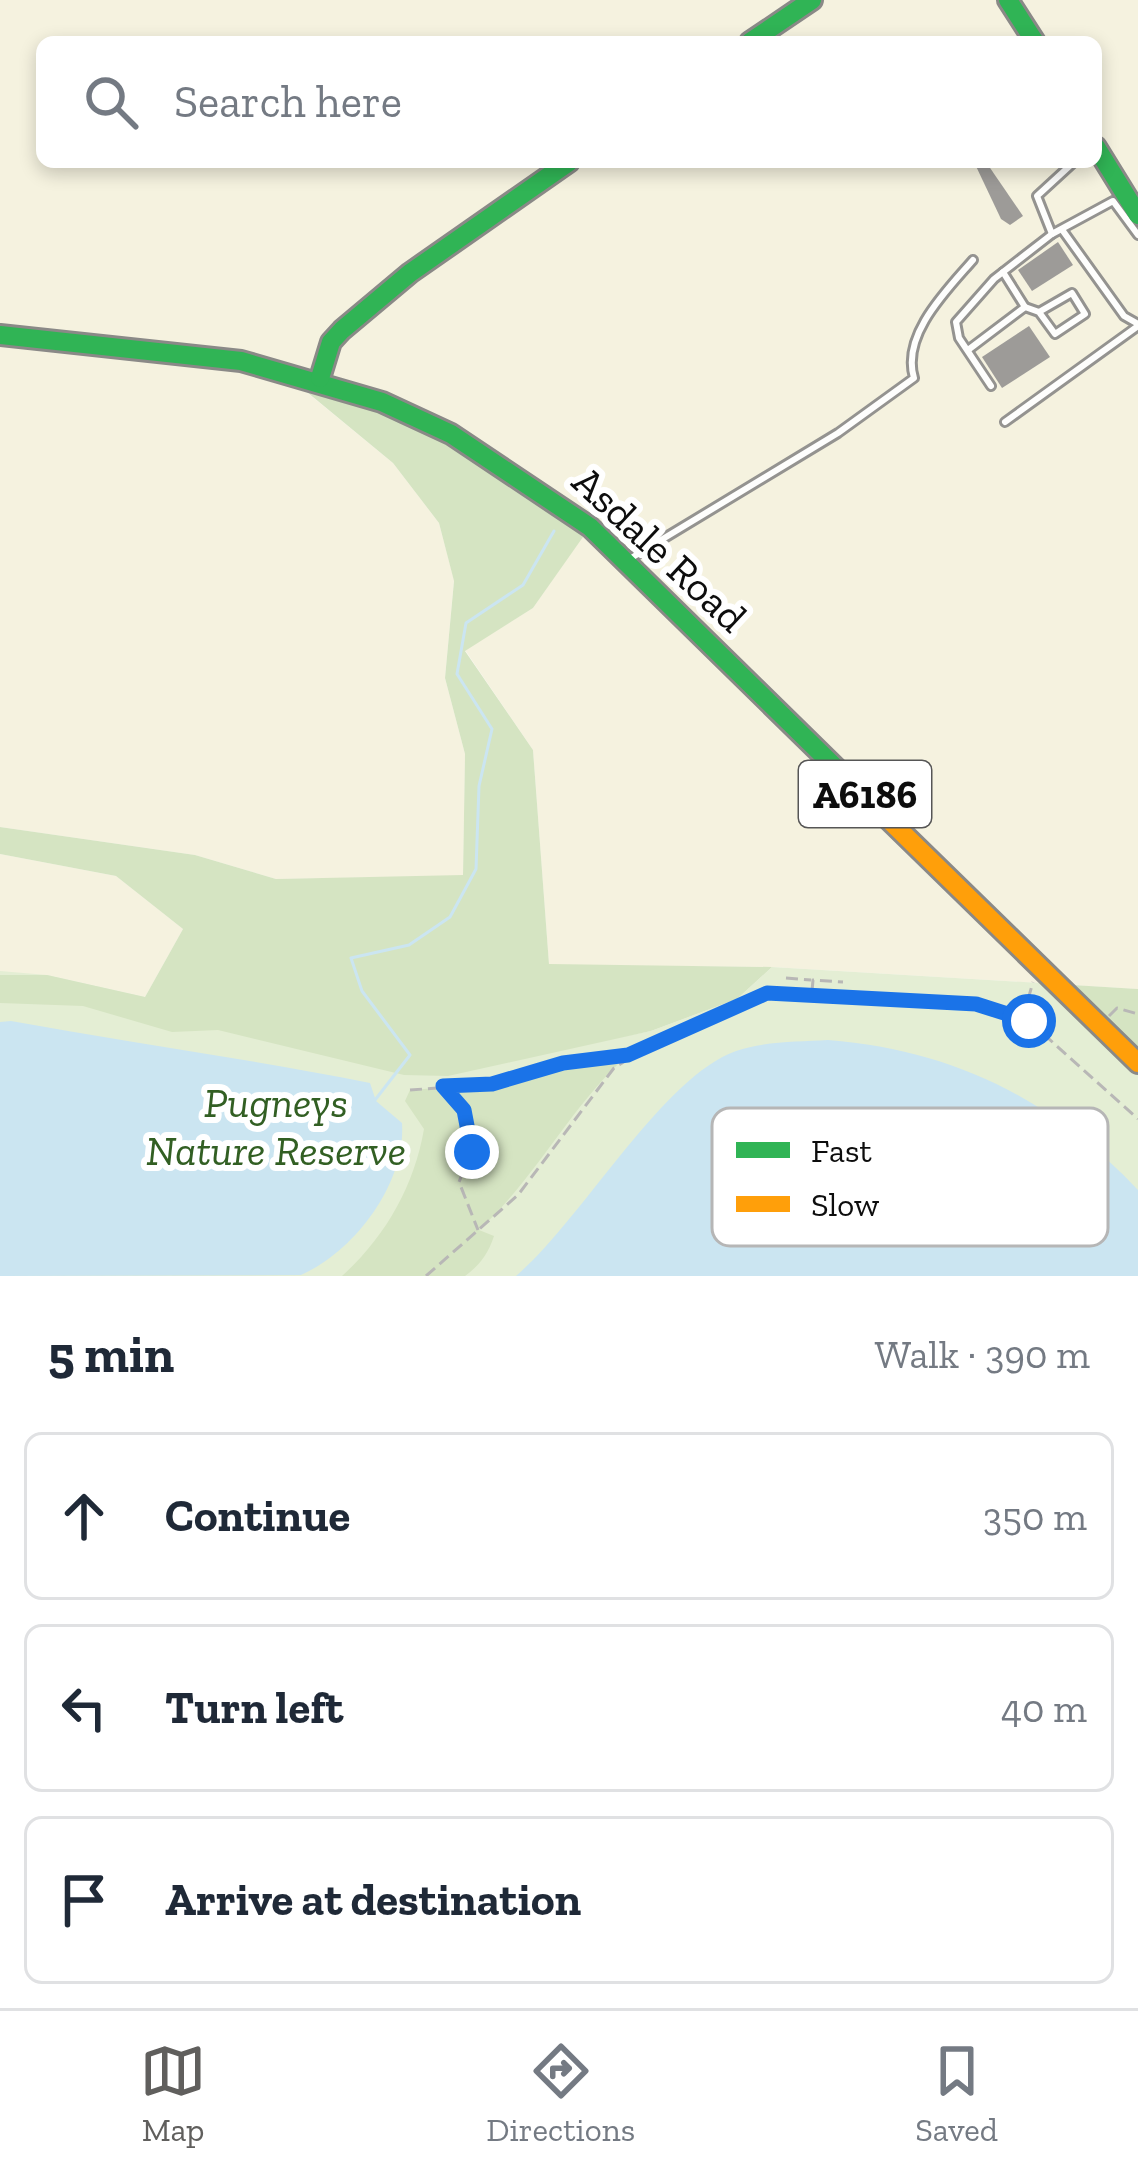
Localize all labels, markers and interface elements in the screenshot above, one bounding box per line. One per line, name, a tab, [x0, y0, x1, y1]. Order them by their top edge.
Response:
search box	[36, 36, 1102, 168]
icon: search	[78, 69, 144, 135]
text: Search here	[174, 75, 402, 129]
street label: Asdale Road	[562, 455, 758, 643]
road number: A6186	[799, 761, 931, 827]
route start	[1002, 994, 1056, 1048]
park label: Pugneys Nature Reserve	[146, 1077, 406, 1176]
legend	[712, 1108, 1108, 1246]
route end	[445, 1125, 499, 1179]
text: Fast	[811, 1131, 872, 1170]
text: Slow	[811, 1185, 879, 1224]
text: 5 min	[48, 1324, 174, 1385]
text: Walk · 390 m	[875, 1331, 1090, 1378]
icon: ahead	[51, 1483, 117, 1549]
text: Continue	[165, 1489, 350, 1543]
text: 350 m	[983, 1493, 1087, 1540]
icon: left	[51, 1675, 117, 1741]
text: Turn left	[165, 1681, 343, 1735]
text: 40 m	[1001, 1685, 1087, 1732]
icon: arrive	[51, 1867, 117, 1933]
text: Arrive at destination	[165, 1873, 581, 1927]
tab: Map	[140, 2038, 206, 2149]
tab: Directions	[486, 2038, 635, 2149]
tab: Saved	[915, 2038, 998, 2149]

